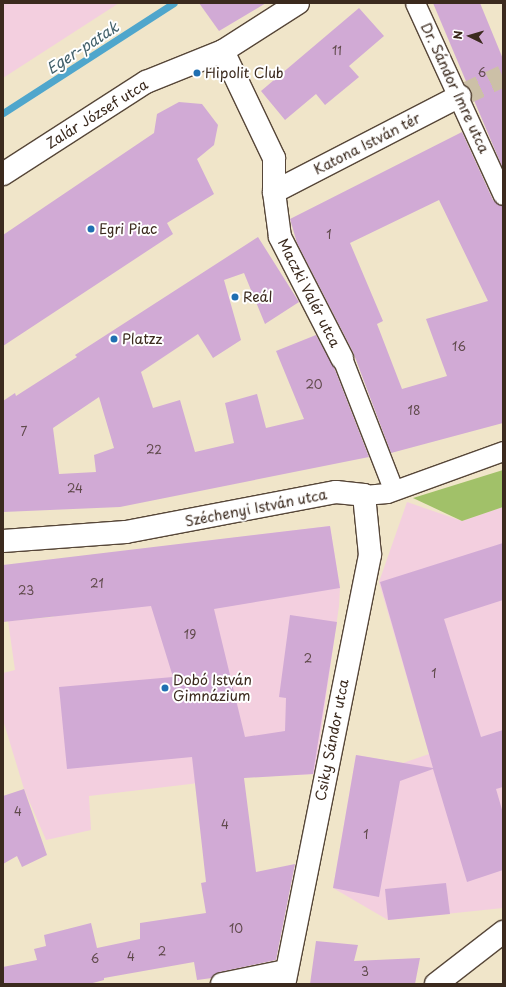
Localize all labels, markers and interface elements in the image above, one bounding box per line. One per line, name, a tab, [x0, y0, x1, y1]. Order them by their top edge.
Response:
north arrow	[450, 16, 490, 56]
water label: Eger-patak	[43, 17, 121, 77]
street label: Dr. Sándor Imre utca	[417, 20, 493, 156]
text: N	[449, 30, 466, 40]
house number: 11	[332, 44, 342, 58]
place label: Hipolit Club	[205, 65, 284, 81]
house number: 6	[478, 66, 486, 80]
marker: Hipolit Club	[192, 68, 202, 78]
street label: Zalár József utca	[43, 76, 151, 152]
street label: Katona István tér	[311, 110, 423, 178]
place label: Egri Piac	[99, 221, 158, 237]
marker: Egri Piac	[86, 224, 96, 234]
house number: 1	[326, 228, 332, 242]
street label: Maczki Valér utca	[274, 235, 344, 351]
place label: Reál	[243, 289, 272, 305]
marker: Reál	[230, 292, 240, 302]
place label: Platzz	[122, 331, 162, 347]
marker: Platzz	[109, 334, 119, 344]
house number: 16	[452, 340, 466, 354]
house number: 20	[305, 378, 323, 392]
house number: 18	[408, 404, 420, 418]
house number: 7	[21, 425, 27, 439]
house number: 22	[146, 443, 162, 457]
house number: 24	[67, 482, 83, 496]
street label: Széchenyi István utca	[183, 486, 329, 530]
house number: 21	[90, 577, 104, 591]
house number: 23	[18, 584, 34, 598]
house number: 19	[184, 628, 196, 642]
house number: 2	[304, 652, 312, 666]
house number: 1	[431, 667, 437, 681]
place label: Dobó István Gimnázium	[173, 672, 252, 704]
street label: Csiky Sándor utca	[312, 677, 352, 803]
marker: Dobó István Gimnázium	[160, 683, 170, 693]
house number: 4	[14, 805, 22, 819]
house number: 4	[221, 818, 229, 832]
house number: 1	[363, 828, 369, 842]
house number: 10	[229, 922, 243, 936]
house number: 2	[158, 945, 166, 959]
house number: 4	[127, 950, 135, 964]
house number: 6	[91, 952, 99, 966]
house number: 3	[361, 965, 369, 979]

